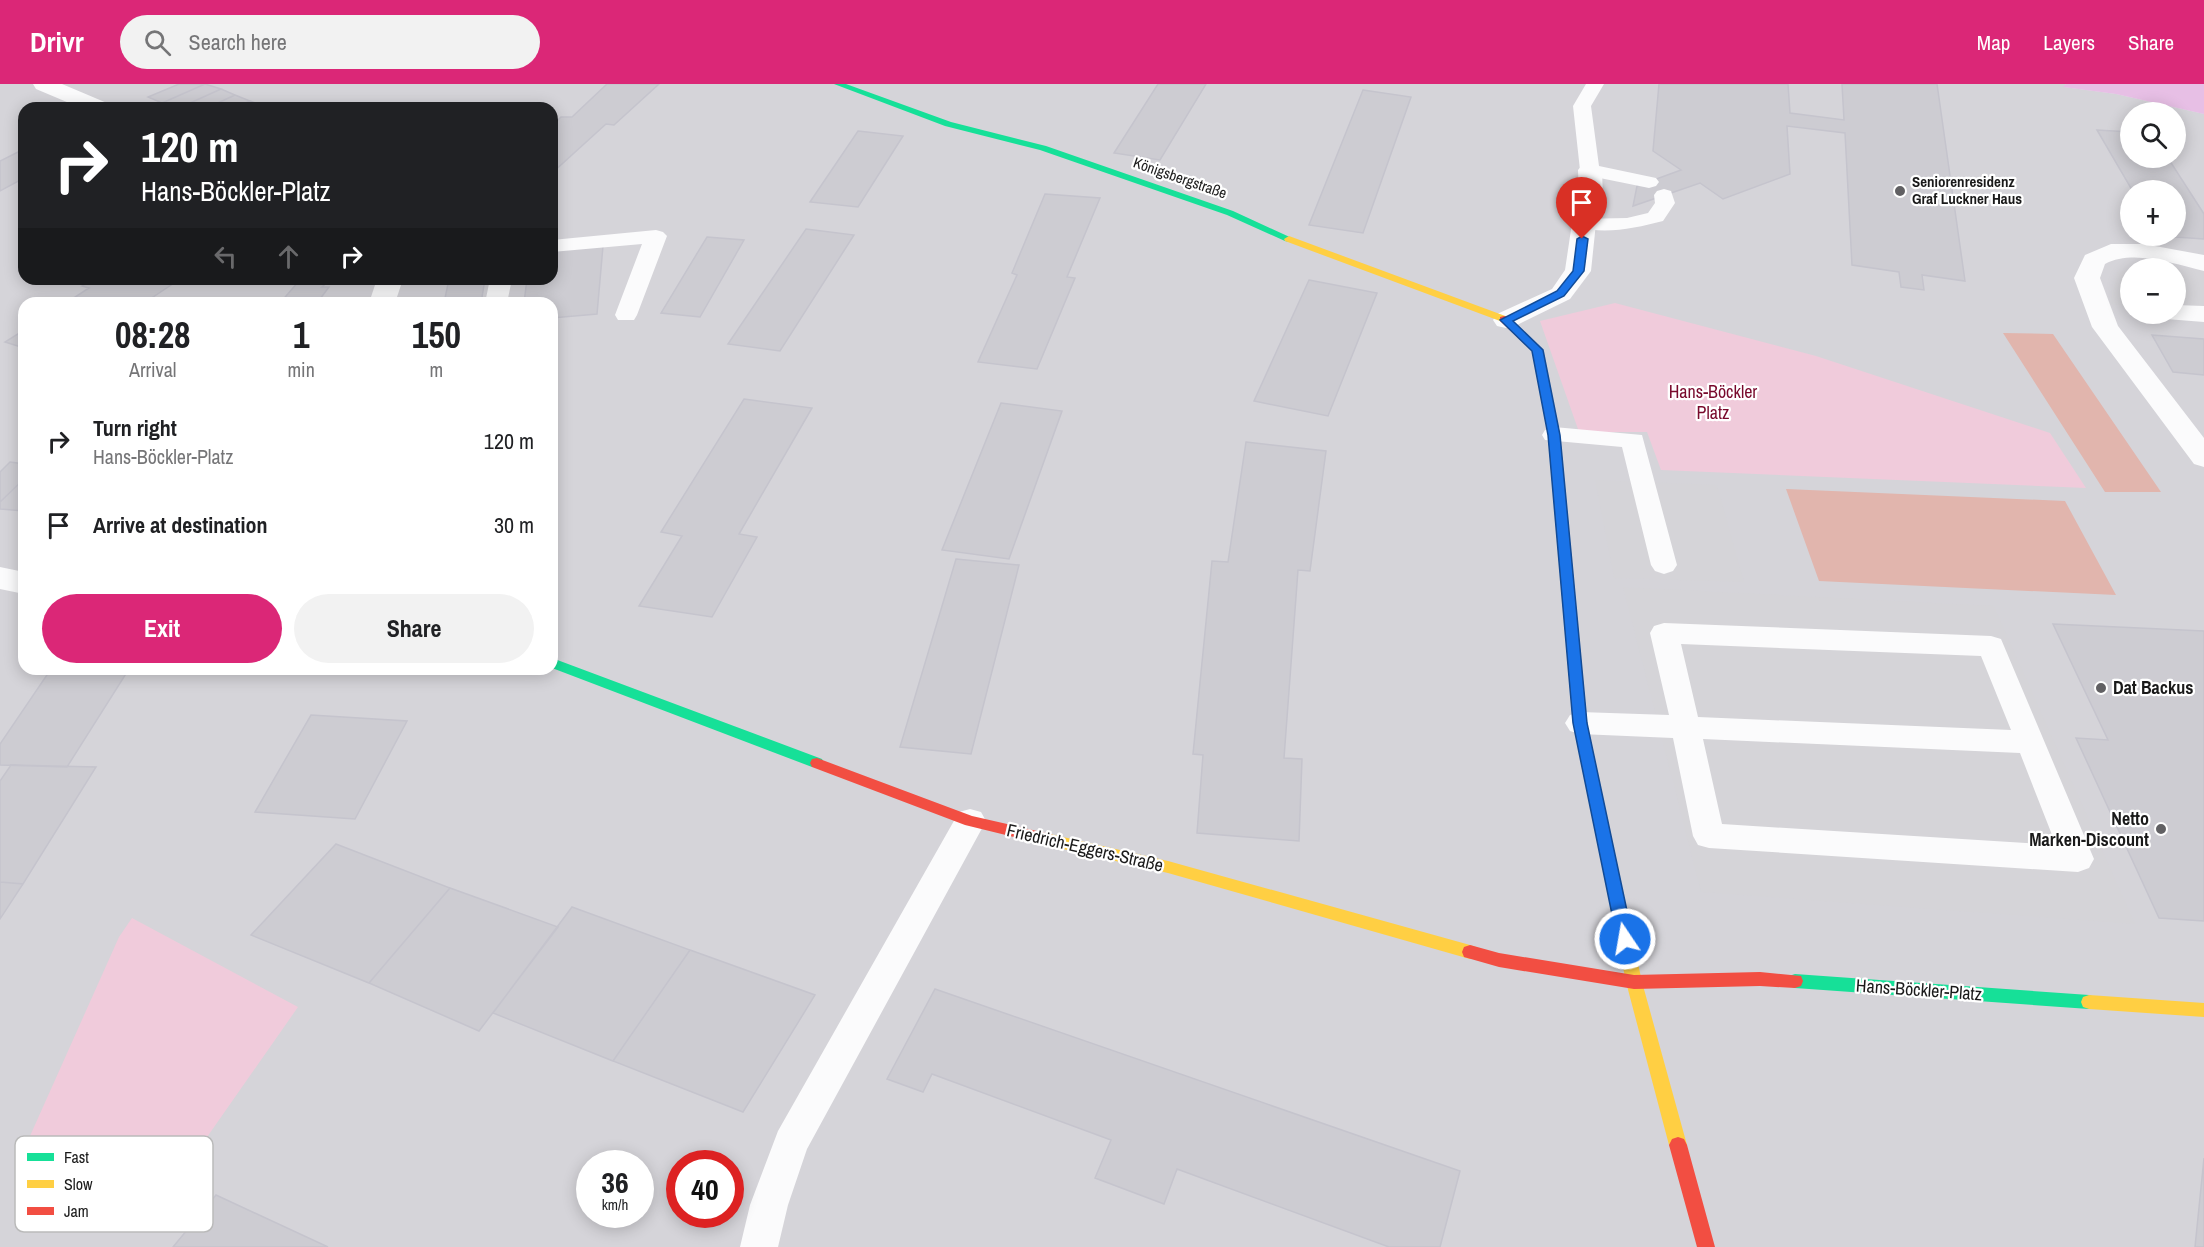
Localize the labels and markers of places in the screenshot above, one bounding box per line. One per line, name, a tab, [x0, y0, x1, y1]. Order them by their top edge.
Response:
place label: Seniorenresidenz Graf Luckner Haus	[1912, 171, 2022, 209]
pin	[1556, 177, 1607, 239]
marker: Seniorenresidenz Graf Luckner Haus	[1893, 184, 1907, 198]
place label: Dat Backus	[2113, 675, 2193, 700]
marker: Dat Backus	[2094, 681, 2108, 695]
place label: Netto Marken-Discount	[2029, 806, 2149, 852]
marker: Netto Marken-Discount	[2154, 822, 2168, 836]

